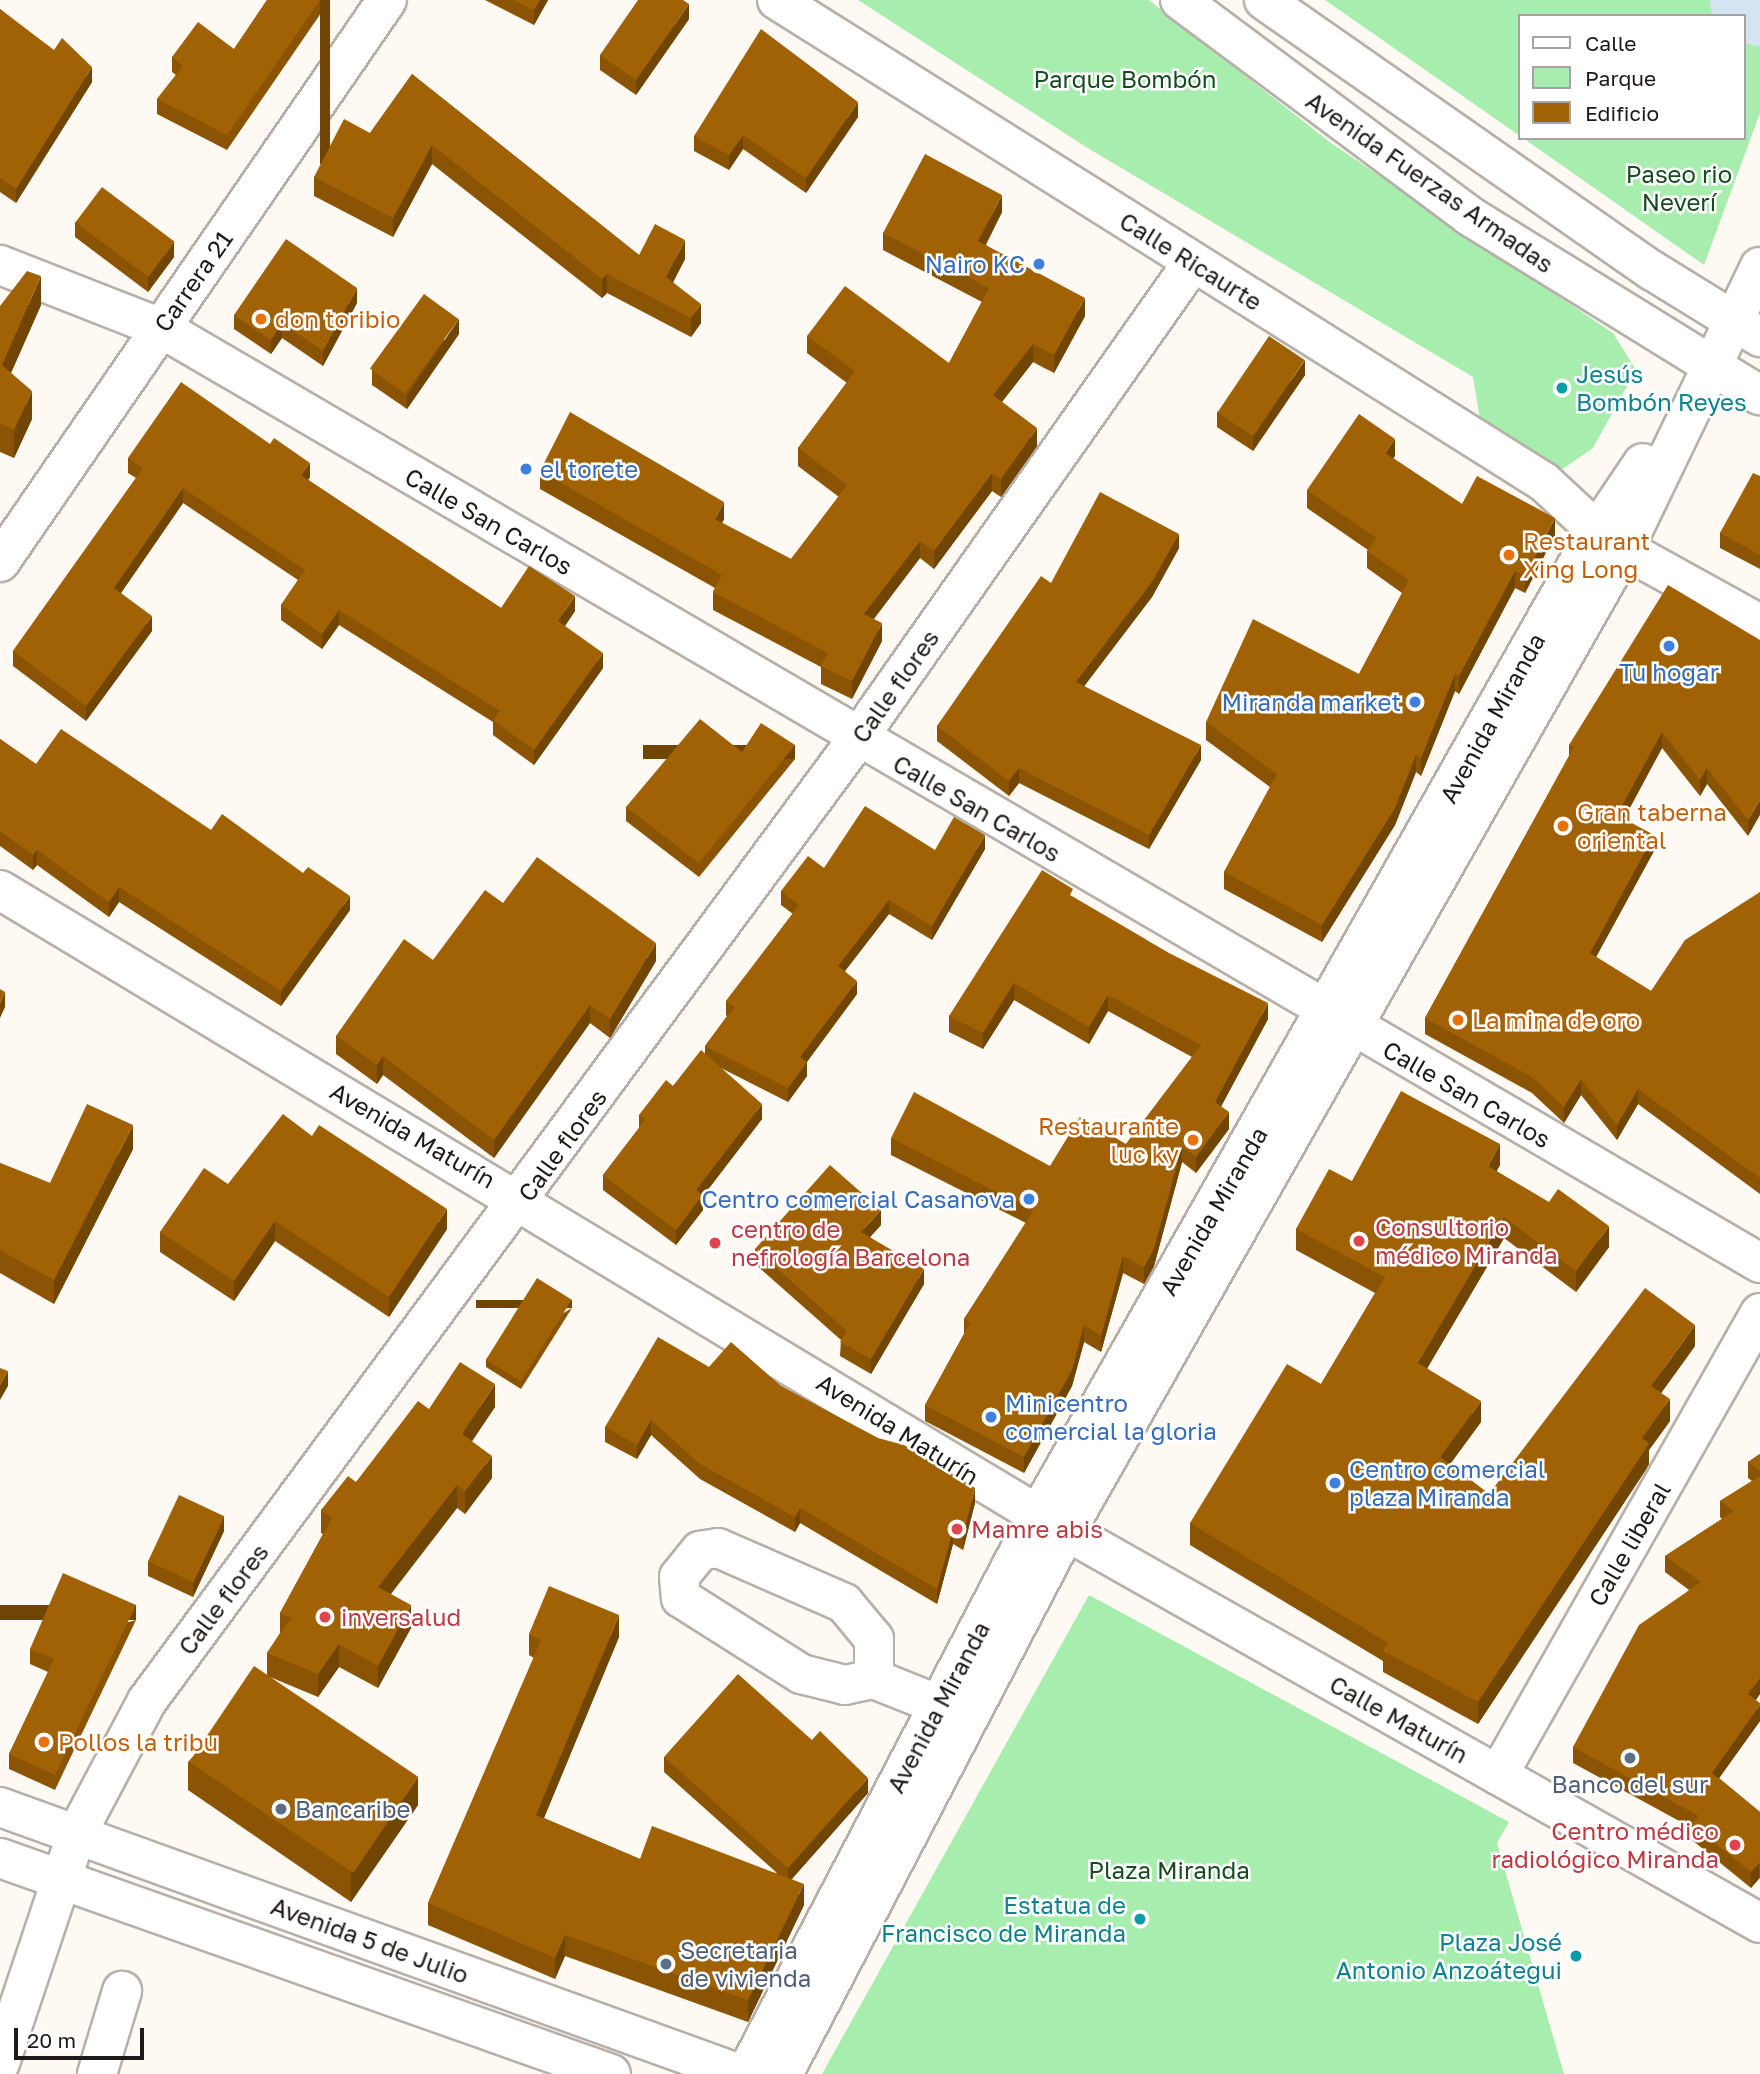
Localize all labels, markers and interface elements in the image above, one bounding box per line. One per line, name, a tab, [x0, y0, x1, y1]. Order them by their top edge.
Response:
legend	[1518, 14, 1746, 140]
text: Calle	[1585, 30, 1637, 56]
park label: Parque Bombón	[1034, 65, 1216, 93]
text: Parque	[1585, 65, 1656, 91]
street label: Avenida Fuerzas Armadas	[1301, 86, 1559, 278]
text: Edificio	[1585, 100, 1659, 126]
park label: Paseo rio Neverí	[1626, 160, 1732, 216]
street label: Calle Ricaurte	[1115, 206, 1267, 316]
street label: Carrera 21	[148, 225, 238, 337]
place label: Nairo KC	[925, 250, 1025, 278]
marker: Nairo KC	[1031, 256, 1047, 272]
place label: don toribio	[275, 305, 400, 333]
marker: don toribio	[253, 311, 269, 327]
place label: Jesús Bombón Reyes	[1576, 360, 1747, 416]
marker: Jesús Bombón Reyes	[1554, 380, 1570, 396]
place label: el torete	[540, 455, 638, 483]
street label: Calle San Carlos	[400, 461, 578, 581]
marker: el torete	[518, 461, 534, 477]
place label: Restaurant Xing Long	[1523, 527, 1650, 583]
marker: Restaurant Xing Long	[1501, 547, 1517, 563]
street label: Calle flores	[846, 624, 944, 748]
street label: Avenida Miranda	[1433, 628, 1551, 808]
marker: Tu hogar	[1661, 638, 1677, 654]
place label: Tu hogar	[1619, 658, 1719, 686]
place label: Miranda market	[1221, 688, 1401, 716]
marker: Miranda market	[1407, 694, 1423, 710]
street label: Calle San Carlos	[888, 748, 1066, 868]
place label: Gran taberna oriental	[1577, 798, 1727, 854]
marker: Gran taberna oriental	[1555, 818, 1571, 834]
place label: La mina de oro	[1472, 1006, 1640, 1034]
marker: La mina de oro	[1450, 1012, 1466, 1028]
street label: Calle San Carlos	[1378, 1034, 1556, 1154]
street label: Avenida Maturín	[325, 1076, 501, 1194]
street label: Calle flores	[512, 1083, 612, 1207]
place label: Restaurante luc ky	[1038, 1112, 1179, 1168]
street label: Avenida Miranda	[1153, 1122, 1273, 1300]
marker: Restaurante luc ky	[1185, 1132, 1201, 1148]
place label: Centro comercial Casanova	[701, 1185, 1015, 1213]
marker: Centro comercial Casanova	[1021, 1191, 1037, 1207]
place label: Consultorio médico Miranda	[1375, 1213, 1558, 1269]
place label: centro de nefrología Barcelona	[731, 1215, 970, 1271]
marker: Consultorio médico Miranda	[1349, 1231, 1369, 1251]
marker: centro de nefrología Barcelona	[705, 1233, 725, 1253]
street label: Avenida Maturín	[812, 1368, 984, 1490]
place label: Minicentro comercial la gloria	[1005, 1389, 1217, 1445]
marker: Minicentro comercial la gloria	[983, 1409, 999, 1425]
place label: Centro comercial plaza Miranda	[1349, 1455, 1545, 1511]
marker: Centro comercial plaza Miranda	[1327, 1475, 1343, 1491]
street label: Calle liberal	[1582, 1477, 1676, 1611]
place label: Mamre abis	[971, 1515, 1103, 1543]
marker: Mamre abis	[949, 1521, 965, 1537]
street label: Calle flores	[172, 1538, 274, 1660]
place label: inversalud	[341, 1603, 461, 1631]
marker: inversalud	[315, 1607, 335, 1627]
street label: Avenida Miranda	[881, 1616, 995, 1798]
street label: Calle Maturín	[1325, 1669, 1473, 1769]
place label: Pollos la tribu	[58, 1728, 218, 1756]
marker: Pollos la tribu	[36, 1734, 52, 1750]
marker: Banco del sur	[1622, 1750, 1638, 1766]
place label: Banco del sur	[1552, 1770, 1708, 1798]
place label: Bancaribe	[295, 1795, 411, 1823]
marker: Bancaribe	[273, 1801, 289, 1817]
place label: Centro médico radiológico Miranda	[1491, 1817, 1719, 1873]
marker: Centro médico radiológico Miranda	[1725, 1835, 1745, 1855]
park label: Plaza Miranda	[1088, 1856, 1250, 1884]
street label: Avenida 5 de Julio	[267, 1891, 473, 1989]
place label: Estatua de Francisco de Miranda	[881, 1891, 1126, 1947]
marker: Estatua de Francisco de Miranda	[1132, 1911, 1148, 1927]
place label: Plaza José Antonio Anzoátegui	[1336, 1928, 1562, 1984]
place label: Secretaria de vivienda	[680, 1936, 811, 1992]
marker: Plaza José Antonio Anzoátegui	[1568, 1948, 1584, 1964]
marker: Secretaria de vivienda	[658, 1956, 674, 1972]
scale bar	[18, 2014, 147, 2058]
text: 20 m	[27, 2027, 76, 2053]

